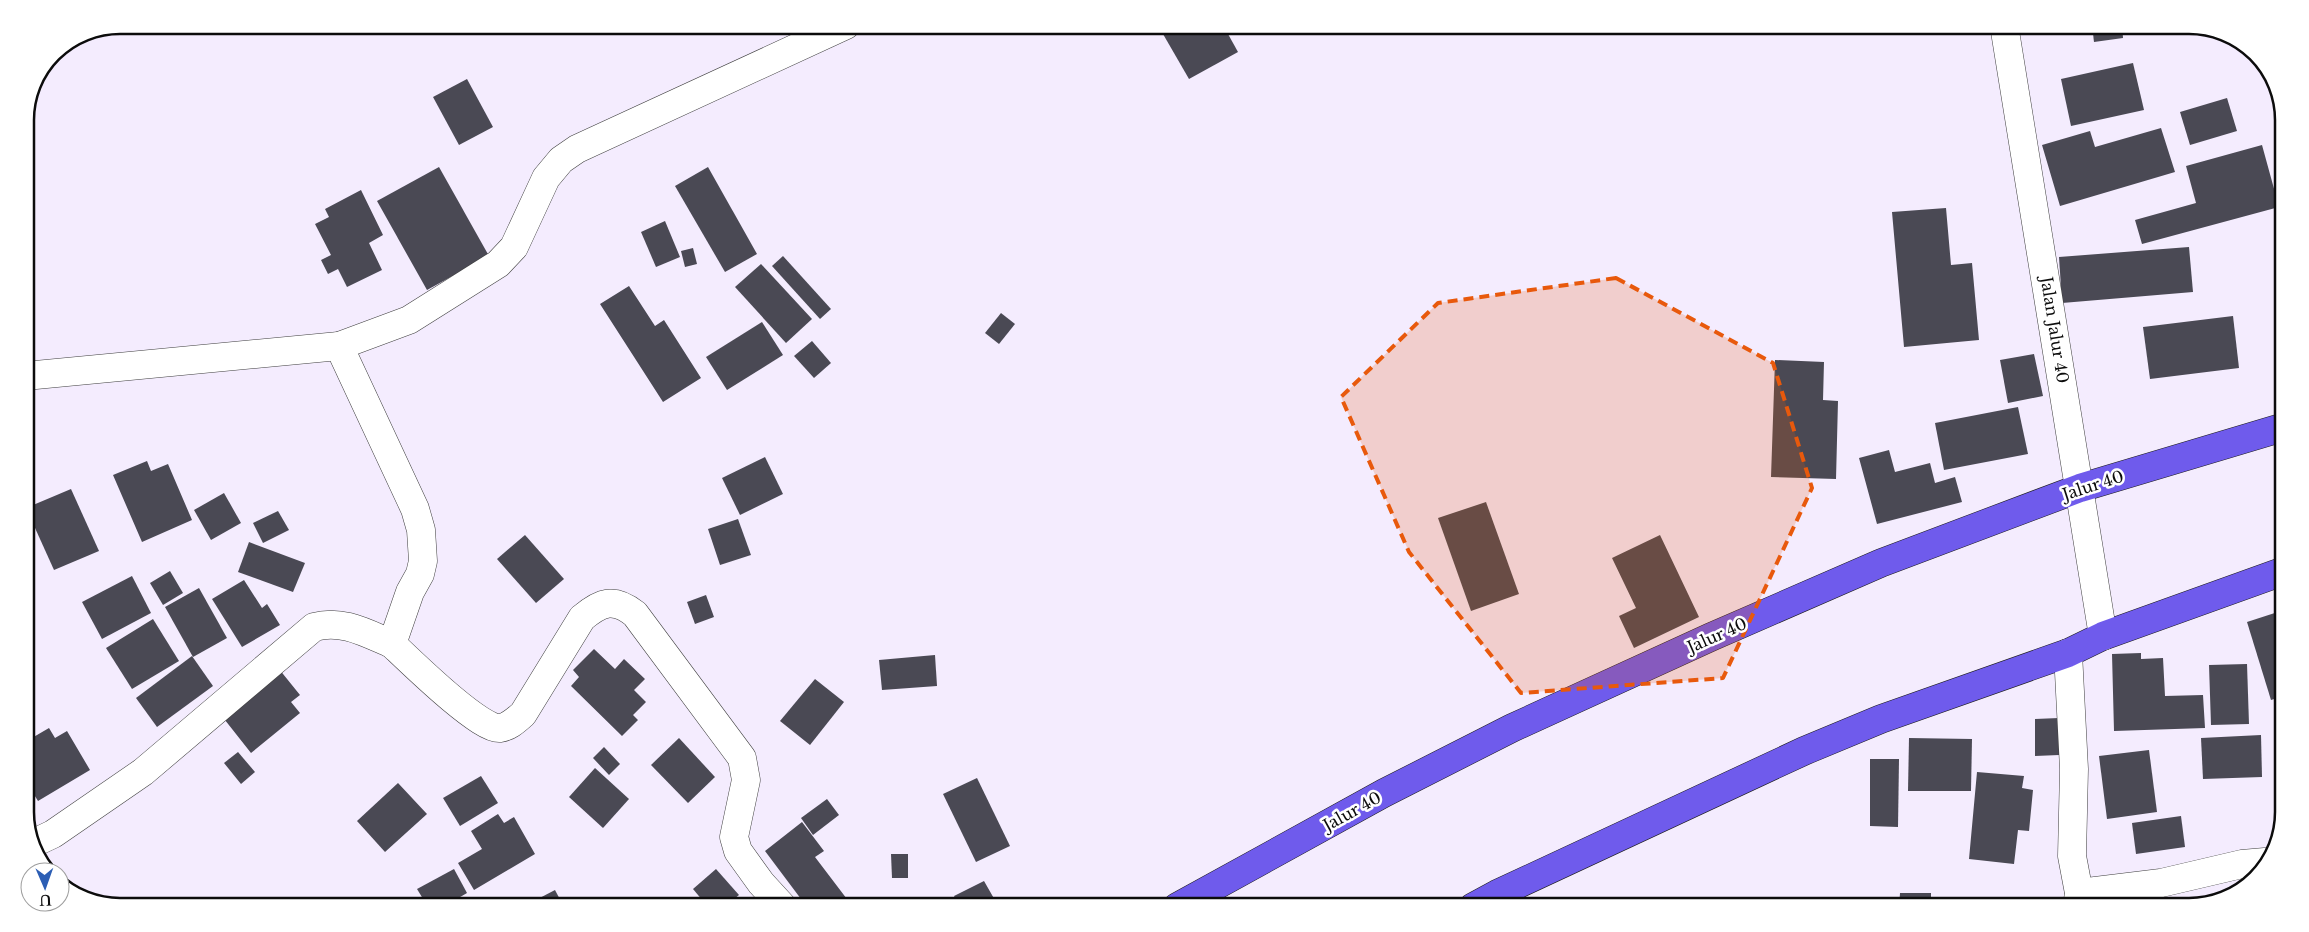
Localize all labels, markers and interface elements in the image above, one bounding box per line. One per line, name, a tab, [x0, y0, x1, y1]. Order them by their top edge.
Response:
street label: Jalan Jalur 40	[2036, 273, 2073, 385]
street label: Jalur 40	[2058, 466, 2126, 505]
street label: Jalur 40	[1682, 613, 1750, 658]
street label: Jalur 40	[1318, 787, 1384, 836]
north arrow	[20, 862, 70, 912]
text: U	[38, 891, 52, 909]

